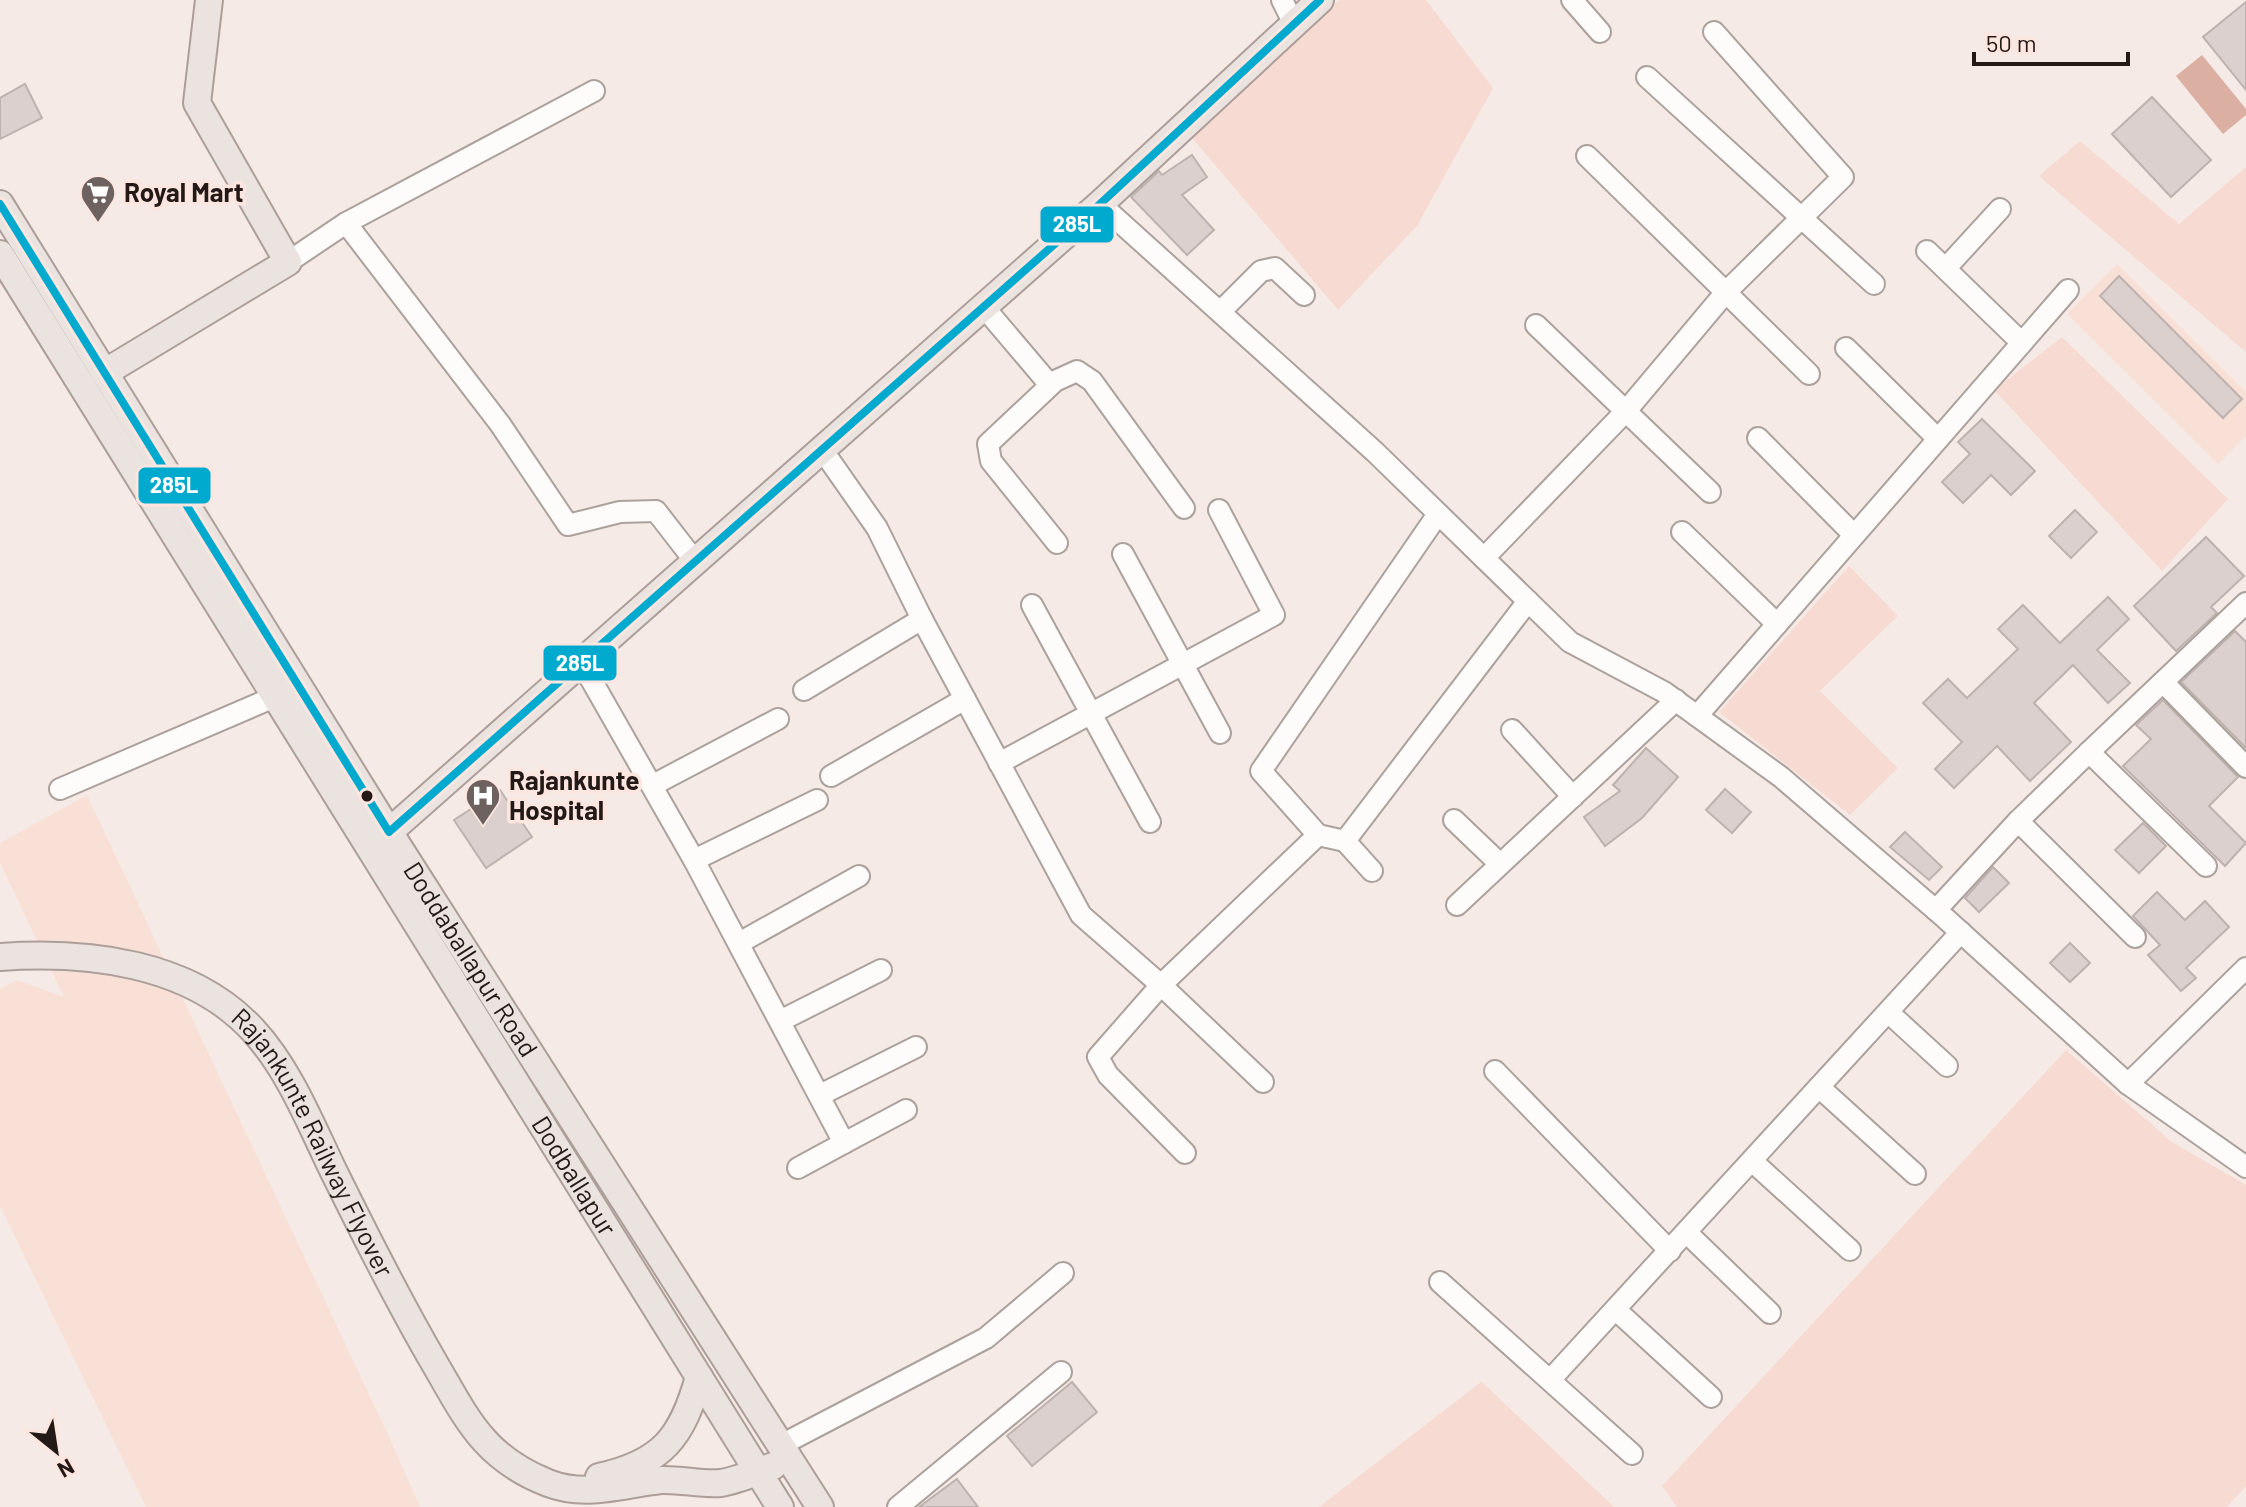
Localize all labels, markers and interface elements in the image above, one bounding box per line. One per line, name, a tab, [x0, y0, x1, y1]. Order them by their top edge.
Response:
scale bar	[1974, 16, 2128, 66]
text: 50 m	[1986, 28, 2037, 57]
supermarket icon: Royal Mart	[79, 174, 117, 224]
place label: Royal Mart	[124, 176, 244, 207]
line badge: 285L	[1039, 205, 1115, 244]
text: 285L	[1053, 210, 1102, 236]
line badge: 285L	[137, 466, 212, 505]
text: 285L	[150, 471, 199, 497]
line badge: 285L	[542, 644, 618, 682]
text: 285L	[556, 649, 605, 675]
place label: Rajankunte Hospital	[509, 764, 639, 825]
hospital icon: Rajankunte Hospital	[464, 777, 502, 827]
unlabelled marker	[359, 788, 375, 804]
street label: Doddaballapur Road	[398, 855, 545, 1062]
street label: Rajankunte Railway Flyover	[226, 1001, 401, 1282]
street label: Dodballapur	[526, 1110, 624, 1241]
north arrow	[16, 1411, 96, 1491]
text: N	[54, 1454, 79, 1484]

